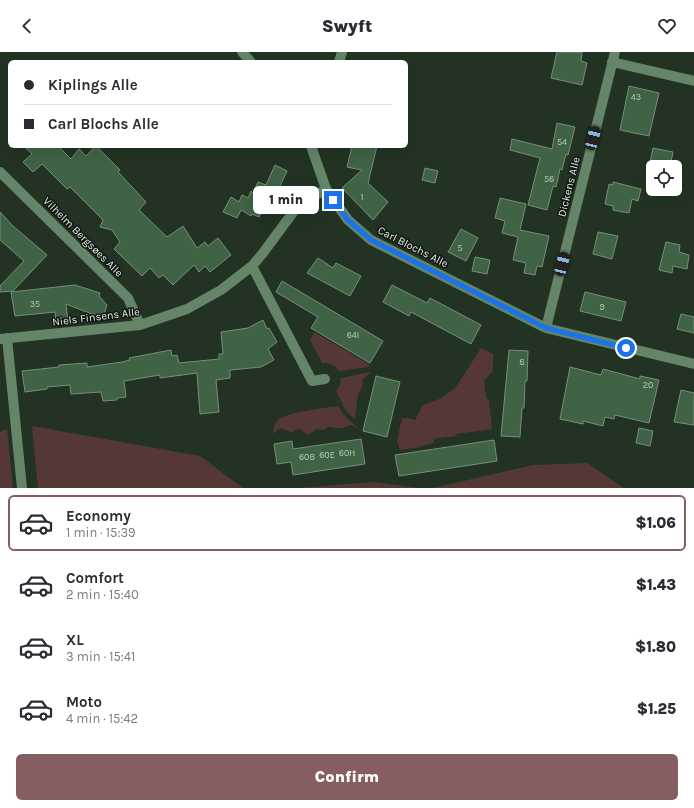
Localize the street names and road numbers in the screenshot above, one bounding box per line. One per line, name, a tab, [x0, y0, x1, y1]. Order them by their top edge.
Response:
street label: Dickens Alle	[555, 155, 583, 218]
street label: Vilhelm Bergsøes Alle	[40, 194, 126, 280]
street label: Carl Blochs Alle	[376, 224, 451, 270]
street label: Niels Finsens Alle	[51, 305, 141, 329]

